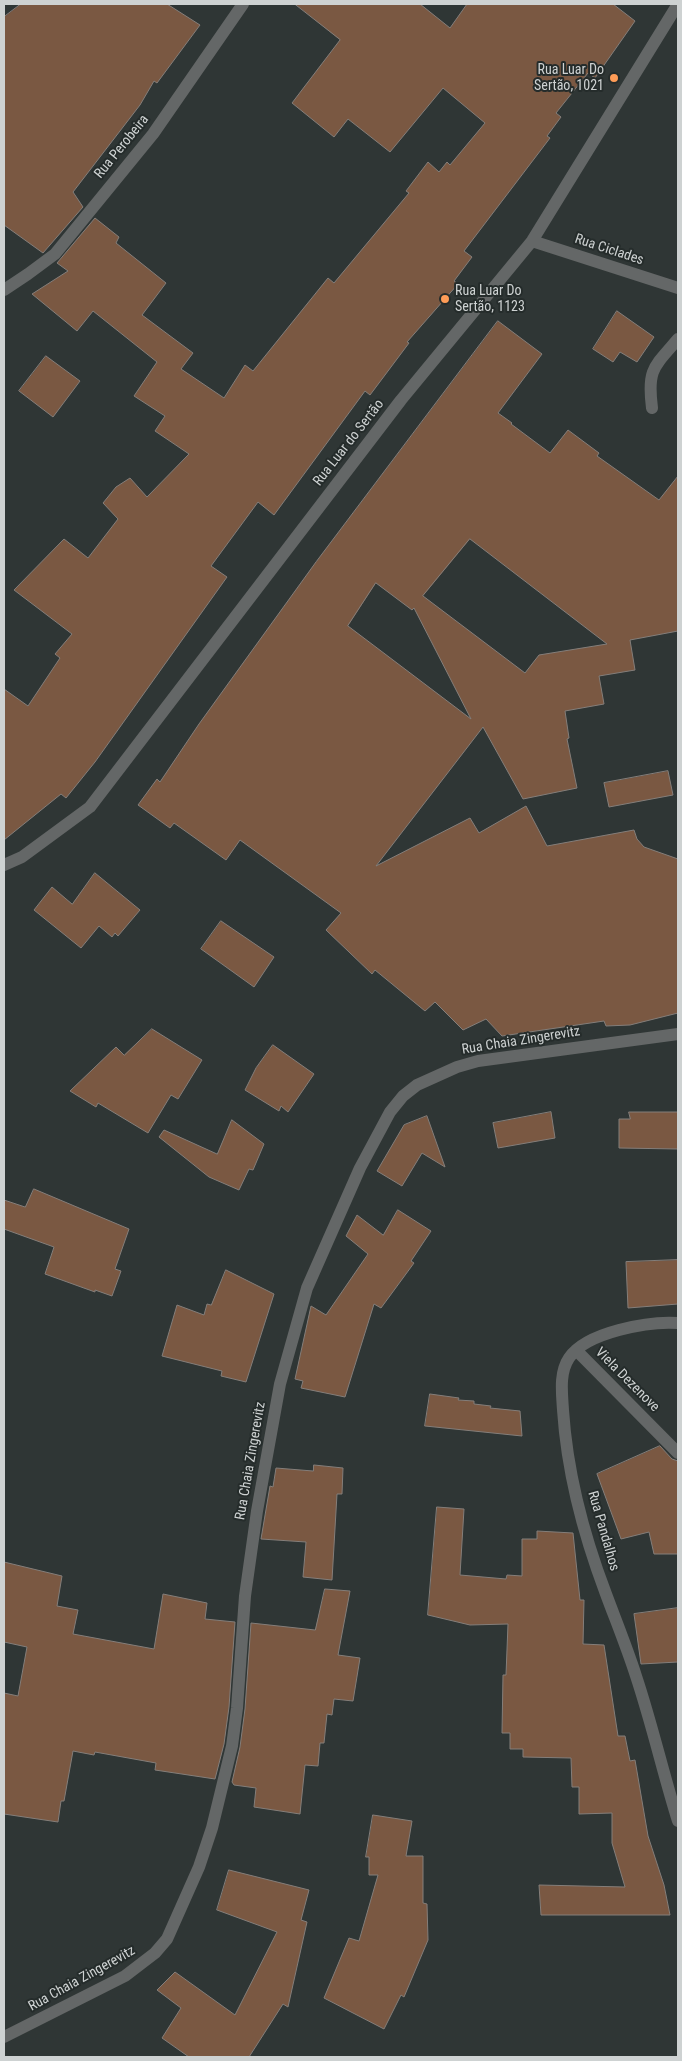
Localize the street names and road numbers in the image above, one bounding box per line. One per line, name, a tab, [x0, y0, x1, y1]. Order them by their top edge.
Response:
street label: Rua Perobeira	[91, 112, 153, 182]
street label: Rua Ciclades	[572, 231, 646, 269]
street label: Rua Luar do Sertão	[310, 396, 388, 490]
street label: Rua Chaia Zingerevitz	[461, 1023, 581, 1059]
street label: Viela Dezenove	[591, 1344, 663, 1416]
street label: Rua Chaia Zingerevitz	[232, 1401, 270, 1521]
street label: Rua Pandalhos	[584, 1489, 622, 1573]
street label: Rua Chaia Zingerevitz	[26, 1943, 138, 2015]

